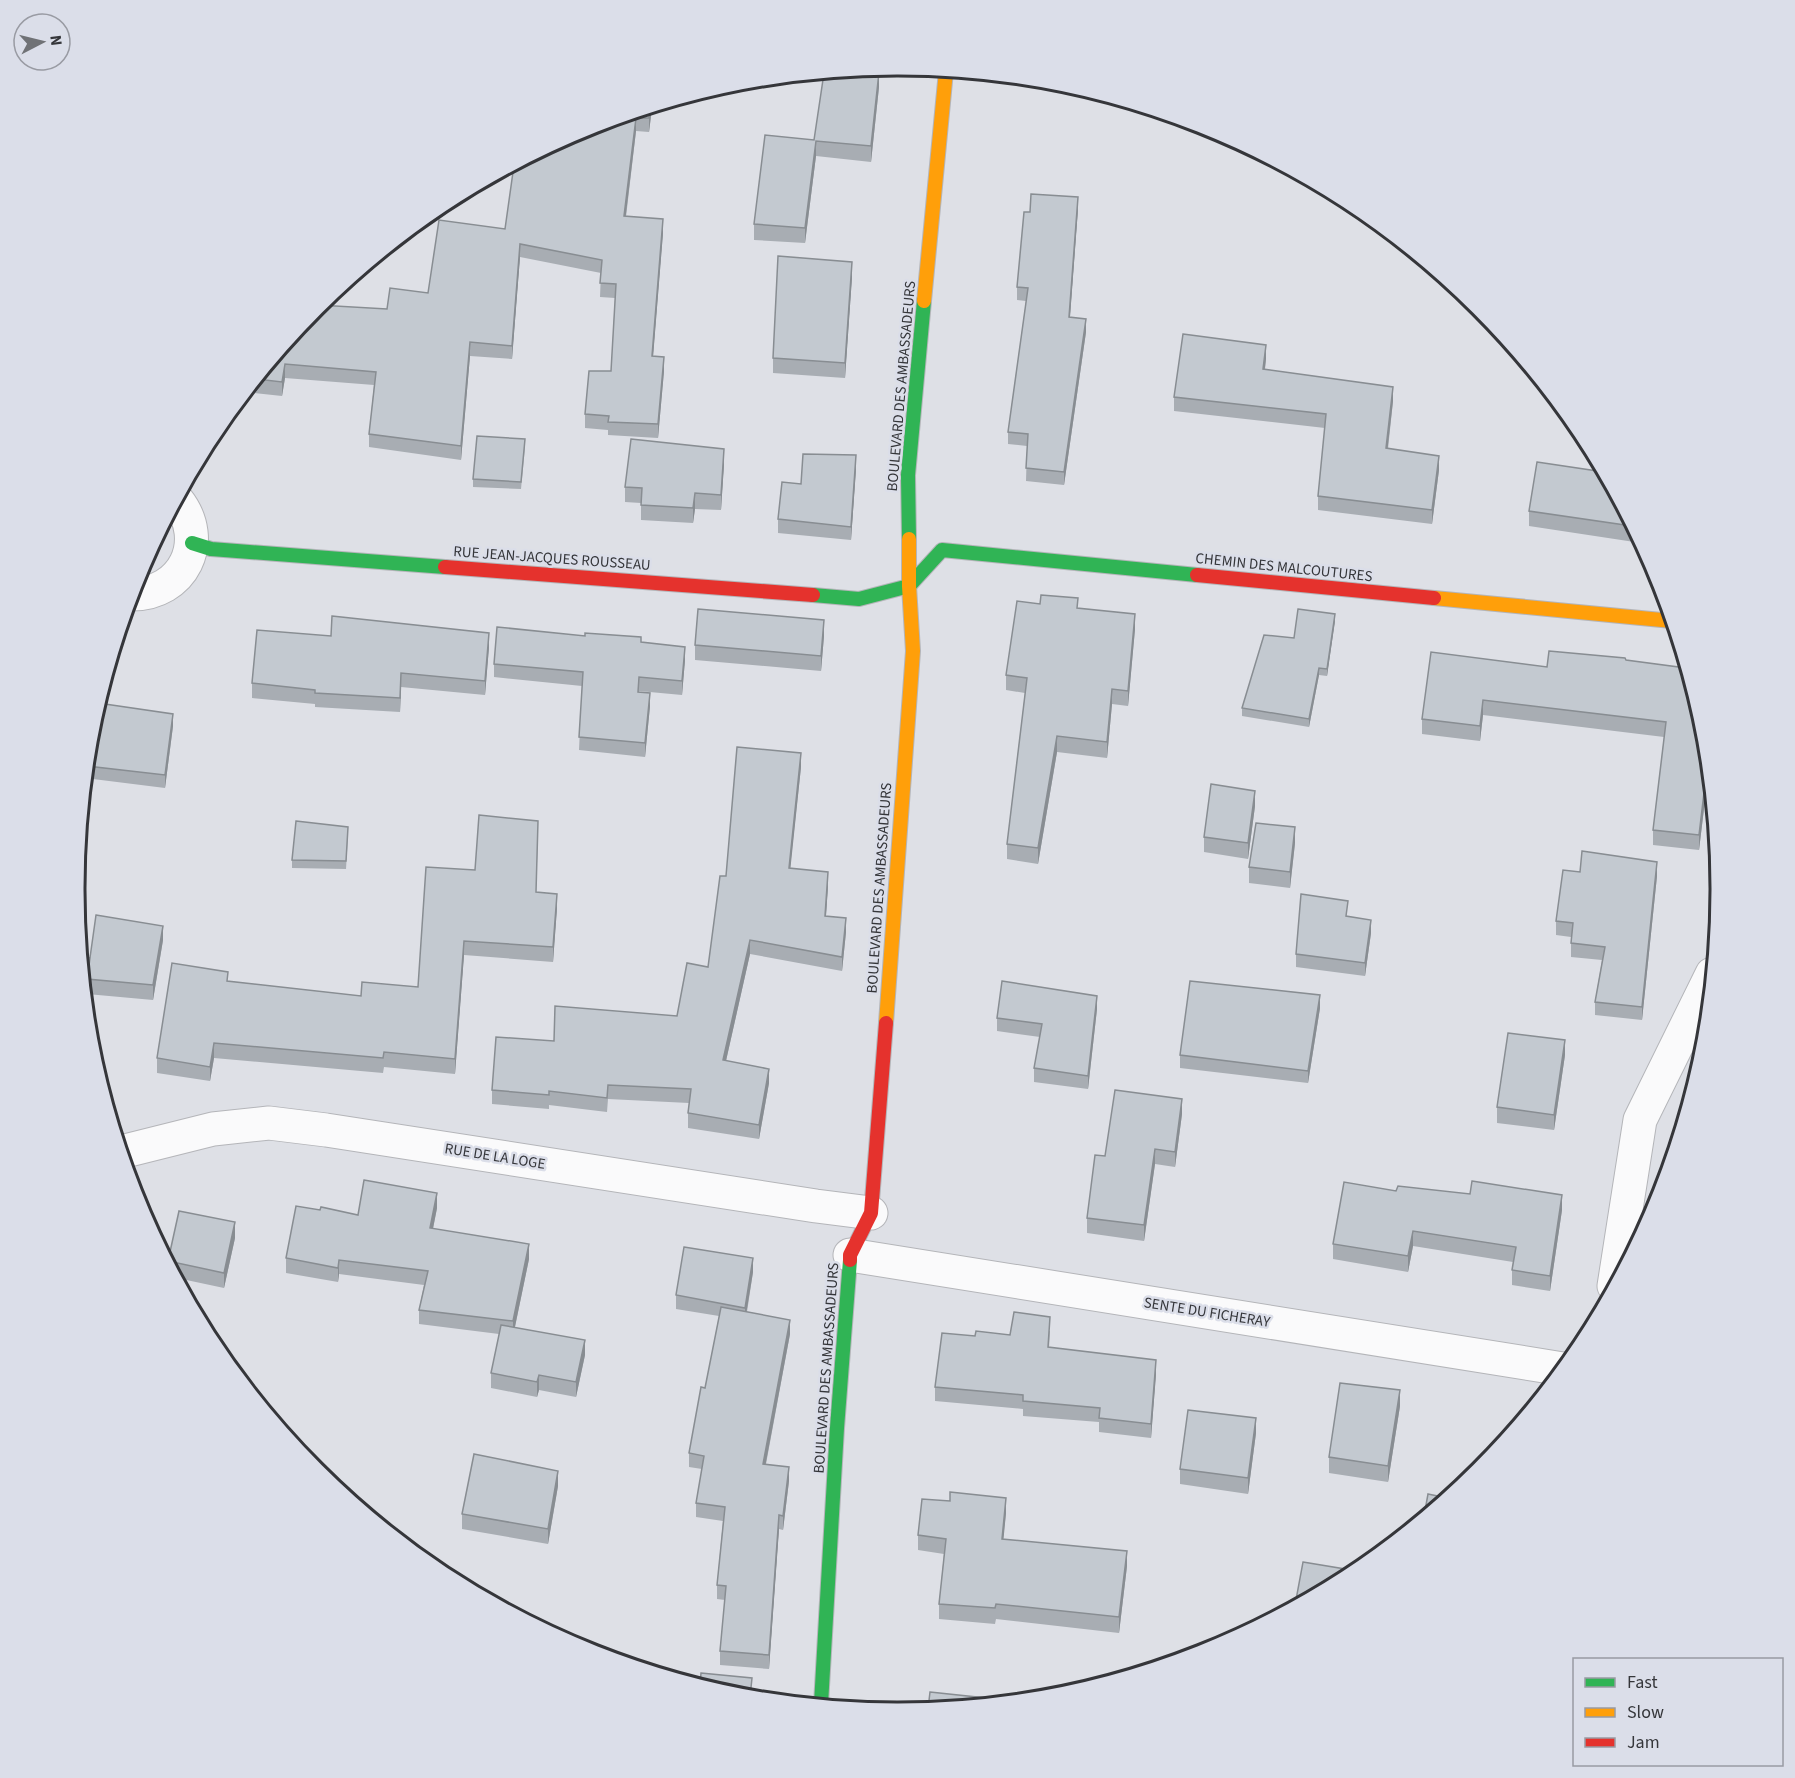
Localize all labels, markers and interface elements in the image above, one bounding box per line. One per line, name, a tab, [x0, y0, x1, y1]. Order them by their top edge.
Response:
north arrow	[12, 12, 72, 72]
text: N	[44, 34, 67, 47]
street label: BOULEVARD DES AMBASSADEURS	[882, 280, 921, 492]
street label: RUE JEAN-JACQUES ROUSSEAU	[453, 541, 651, 576]
street label: CHEMIN DES MALCOUTURES	[1194, 548, 1373, 587]
street label: BOULEVARD DES AMBASSADEURS	[862, 782, 897, 994]
street label: RUE DE LA LOGE	[443, 1138, 547, 1175]
street label: BOULEVARD DES AMBASSADEURS	[809, 1262, 844, 1474]
street label: SENTE DU FICHERAY	[1142, 1292, 1272, 1333]
legend	[1573, 1658, 1783, 1766]
text: Fast	[1627, 1670, 1658, 1695]
text: Slow	[1627, 1700, 1664, 1725]
text: Jam	[1627, 1730, 1660, 1755]

